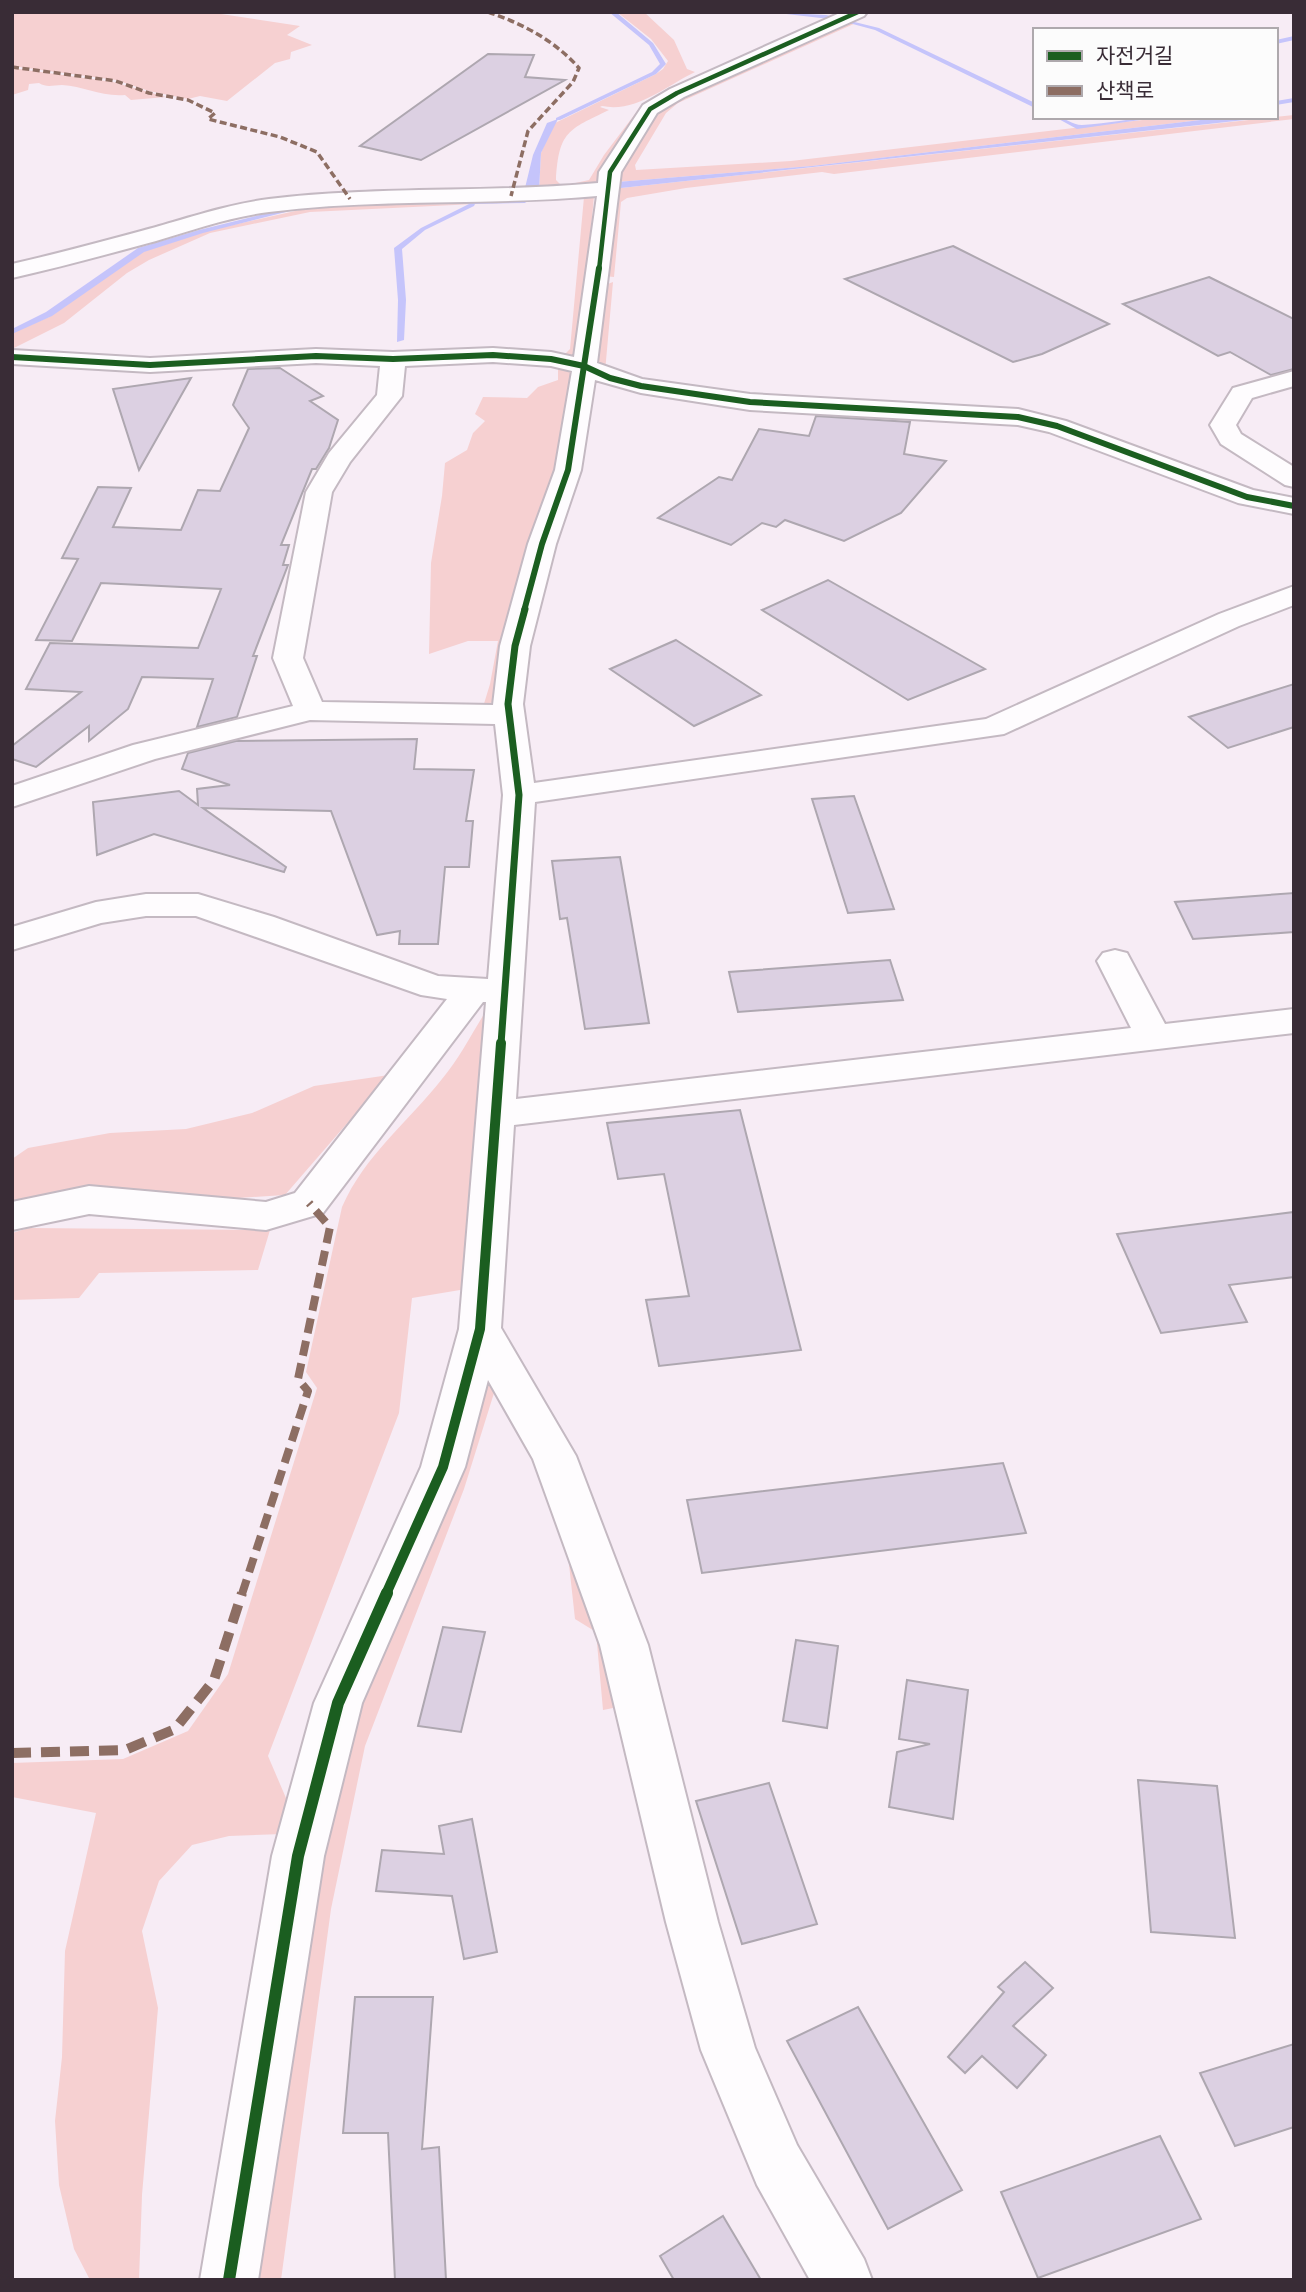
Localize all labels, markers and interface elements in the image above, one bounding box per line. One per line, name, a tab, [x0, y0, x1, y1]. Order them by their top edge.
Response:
legend	[1033, 28, 1278, 119]
text: 자전거길	[1096, 43, 1173, 69]
text: 산책로	[1096, 78, 1154, 104]

